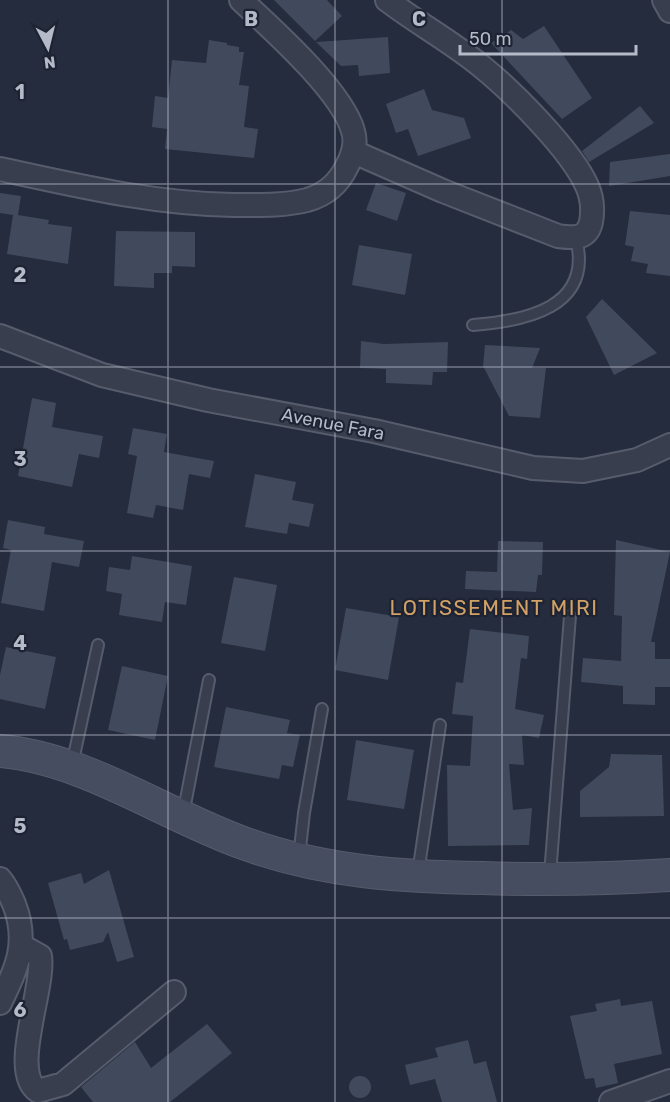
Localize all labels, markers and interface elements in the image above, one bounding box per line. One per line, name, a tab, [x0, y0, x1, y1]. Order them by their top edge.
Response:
text: B	[244, 7, 258, 31]
text: C	[412, 7, 426, 31]
north arrow	[18, 18, 78, 78]
scale bar	[460, 18, 636, 56]
text: 50 m	[469, 28, 512, 50]
text: N	[43, 52, 57, 73]
text: 1	[15, 80, 25, 104]
text: 2	[14, 263, 27, 287]
street label: Avenue Fara	[280, 403, 386, 445]
text: 3	[13, 447, 27, 471]
district label: LOTISSEMENT MIRI	[390, 595, 598, 620]
text: 4	[13, 631, 27, 655]
text: 5	[14, 814, 27, 838]
text: 6	[13, 998, 27, 1022]

